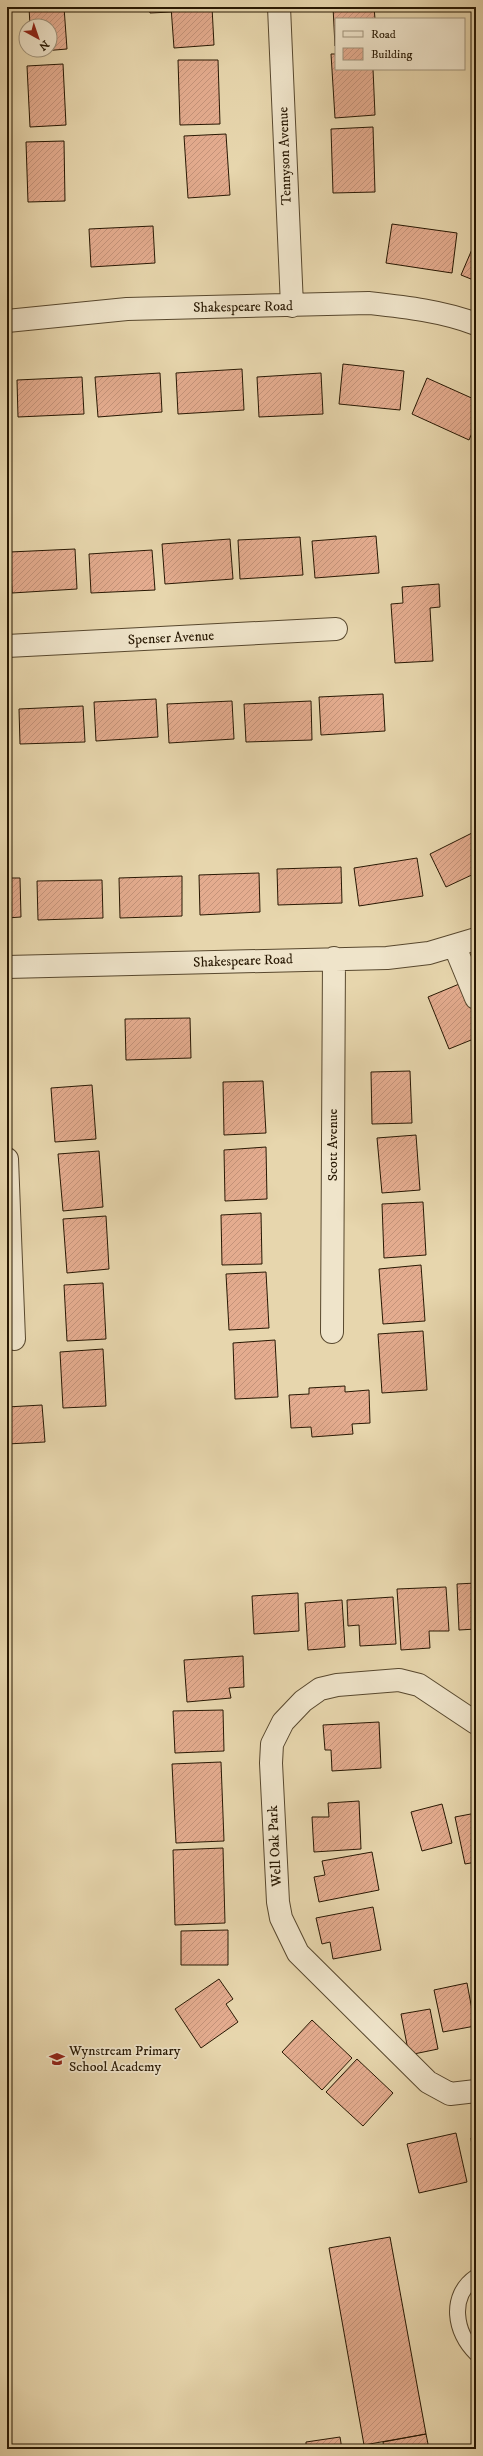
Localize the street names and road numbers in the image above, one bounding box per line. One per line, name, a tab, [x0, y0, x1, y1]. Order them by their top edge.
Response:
street label: Tennyson Avenue	[274, 106, 296, 205]
street label: Shakespeare Road	[193, 297, 293, 317]
street label: Spenser Avenue	[127, 627, 215, 649]
street label: Shakespeare Road	[193, 950, 293, 972]
street label: Scott Avenue	[324, 1109, 342, 1181]
street label: Well Oak Park	[264, 1805, 286, 1888]

